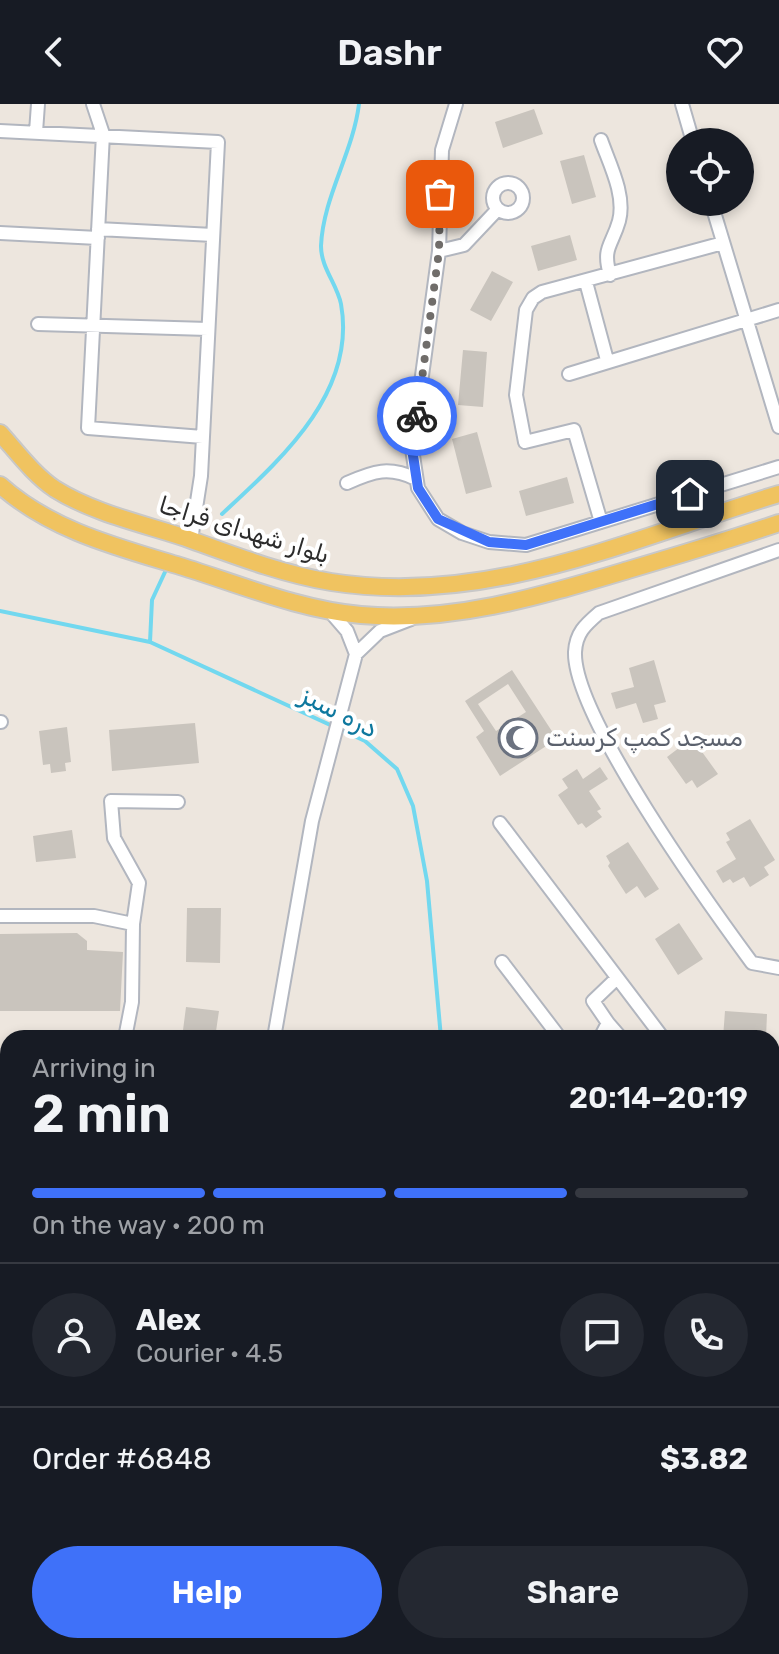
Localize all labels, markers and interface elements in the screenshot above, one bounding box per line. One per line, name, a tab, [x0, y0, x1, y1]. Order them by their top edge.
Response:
icon: back	[32, 30, 76, 74]
icon: heart	[703, 30, 747, 74]
text: Dashr	[337, 31, 442, 74]
map controls	[666, 128, 754, 216]
button: locate	[666, 128, 754, 216]
pin	[406, 160, 474, 228]
icon: bag	[418, 172, 462, 216]
courier	[377, 376, 457, 456]
icon: bike	[395, 394, 439, 438]
pin	[656, 460, 724, 528]
icon: home	[668, 472, 712, 516]
street label: بلوار شهدای فراجا	[156, 491, 332, 569]
water label: دره سبز	[293, 679, 383, 745]
mosque icon: مسجد کمپ کرسنت	[497, 717, 539, 759]
place label: مسجد کمپ کرسنت	[546, 724, 743, 754]
text: Arriving in	[32, 1053, 156, 1084]
text: 20:14–20:19	[569, 1080, 748, 1116]
text: 2 min	[32, 1083, 171, 1145]
text: On the way · 200 m	[32, 1210, 265, 1241]
button: person	[32, 1293, 116, 1377]
button: chat	[560, 1293, 644, 1377]
button: phone	[664, 1293, 748, 1377]
text: Alex	[136, 1302, 201, 1338]
text: Courier · 4.5	[136, 1338, 283, 1369]
text: Order #6848	[32, 1441, 212, 1477]
text: $3.82	[660, 1441, 748, 1477]
button: Help	[32, 1546, 382, 1638]
button: Share	[398, 1546, 748, 1638]

